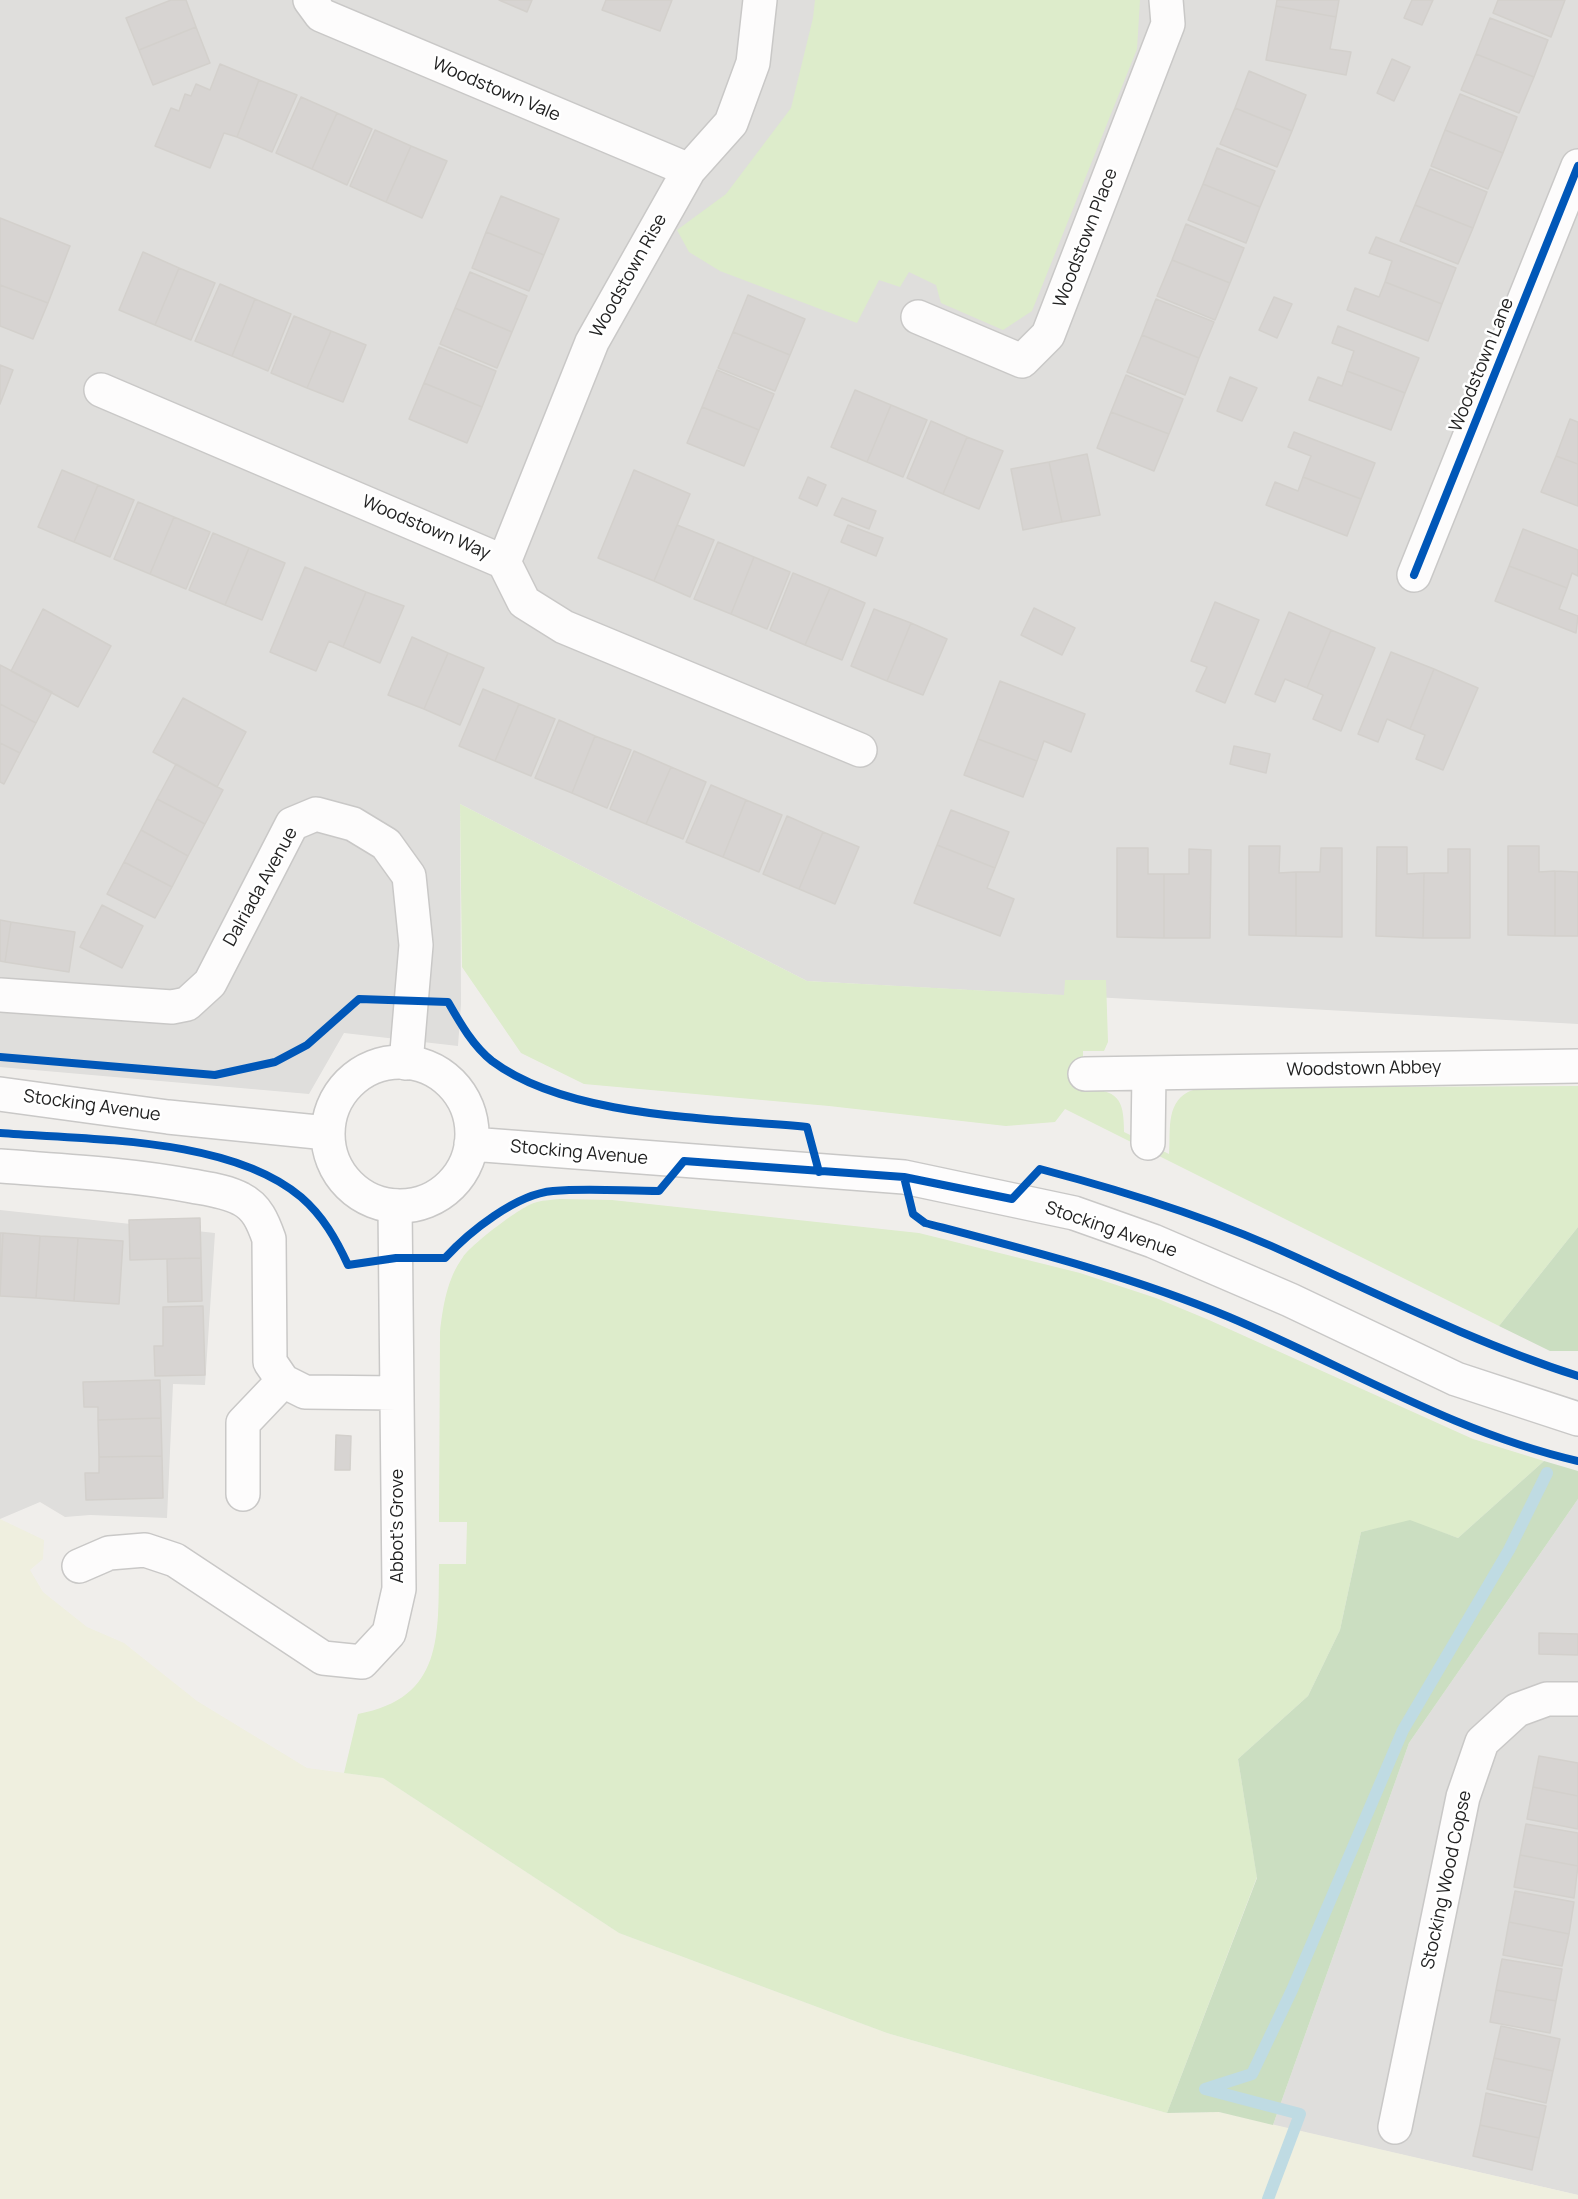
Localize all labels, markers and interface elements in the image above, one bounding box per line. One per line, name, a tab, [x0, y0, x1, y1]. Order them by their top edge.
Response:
street label: Woodstown Vale	[429, 53, 563, 127]
street label: Woodstown Place	[1049, 165, 1123, 311]
street label: Woodstown Rise	[586, 210, 672, 342]
street label: Woodstown Lane	[1445, 295, 1519, 435]
street label: Woodstown Way	[359, 491, 493, 565]
street label: Dalriada Avenue	[219, 824, 303, 950]
street label: Woodstown Abbey	[1286, 1057, 1442, 1081]
street label: Stocking Avenue	[22, 1086, 162, 1126]
street label: Stocking Avenue	[509, 1136, 649, 1170]
street label: Stocking Avenue	[1042, 1197, 1180, 1263]
street label: Abbot's Grove	[387, 1469, 409, 1583]
street label: Stocking Wood Copse	[1418, 1789, 1476, 1971]

